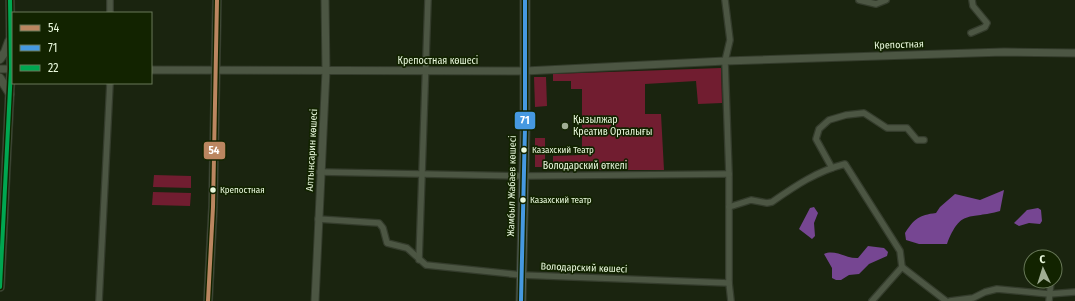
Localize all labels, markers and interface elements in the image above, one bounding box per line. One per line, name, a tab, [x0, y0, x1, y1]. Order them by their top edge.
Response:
legend	[12, 12, 152, 84]
text: 54	[48, 21, 60, 35]
street label: Крепостная	[874, 38, 924, 52]
text: 71	[48, 41, 57, 55]
street label: Крепостная көшесі	[398, 54, 478, 67]
text: 22	[48, 61, 59, 75]
street label: Алтынсарин көшесі	[303, 108, 320, 192]
line badge: 71	[514, 111, 536, 130]
text: 71	[520, 114, 530, 127]
place label: Қызылжар Креатив Орталығы	[573, 114, 652, 138]
marker: Қызылжар Креатив Орталығы	[560, 121, 570, 131]
street label: Жамбыл Жабаев көшесі	[504, 135, 519, 237]
line badge: 54	[203, 141, 226, 160]
text: 54	[208, 144, 220, 157]
marker: Казахский Театр	[519, 145, 529, 155]
place label: Казахский Театр	[532, 145, 594, 155]
street label: Володарский өткелі	[543, 159, 627, 172]
marker: Крепостная	[208, 185, 218, 195]
place label: Крепостная	[220, 185, 265, 195]
marker: Казахский театр	[518, 195, 528, 205]
place label: Казахский театр	[530, 195, 592, 205]
north arrow	[1023, 249, 1063, 289]
text: С	[1039, 253, 1046, 266]
street label: Володарский көшесі	[540, 259, 628, 276]

